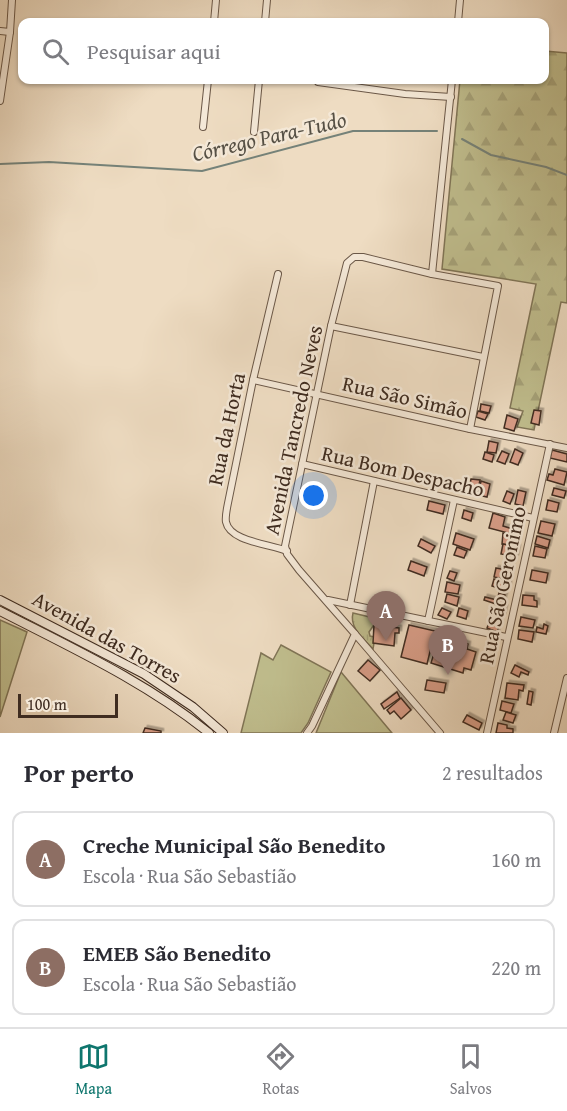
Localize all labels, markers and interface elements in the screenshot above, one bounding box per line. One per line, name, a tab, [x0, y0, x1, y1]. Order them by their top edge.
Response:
search box	[18, 18, 549, 84]
icon: search	[39, 35, 72, 68]
text: Pesquisar aqui	[87, 35, 221, 67]
water label: Córrego Para-Tudo	[189, 103, 349, 169]
street label: Avenida Tancredo Neves	[256, 322, 330, 538]
street label: Rua São Simão	[339, 368, 471, 426]
street label: Rua da Horta	[199, 370, 253, 488]
street label: Rua Bom Despacho	[319, 437, 487, 505]
your location	[299, 481, 328, 510]
street label: Rua São Geronimo	[470, 503, 534, 667]
street label: Avenida das Torres	[27, 583, 187, 691]
pin: A	[366, 592, 406, 641]
pin: B	[428, 626, 468, 675]
scale bar	[18, 691, 118, 718]
text: 100 m	[27, 692, 67, 716]
text: Por perto	[24, 753, 134, 792]
text: 2 resultados	[442, 758, 543, 787]
text: Creche Municipal São Benedito	[83, 829, 385, 861]
text: A	[39, 845, 52, 874]
text: 160 m	[491, 845, 541, 874]
text: Escola · Rua São Sebastião	[83, 861, 297, 890]
text: EMEB São Benedito	[83, 937, 271, 969]
text: B	[39, 953, 52, 982]
text: 220 m	[491, 953, 541, 982]
text: Escola · Rua São Sebastião	[83, 969, 297, 998]
tab: Mapa	[75, 1040, 112, 1100]
tab: Rotas	[262, 1040, 299, 1100]
tab: Salvos	[450, 1040, 492, 1100]

